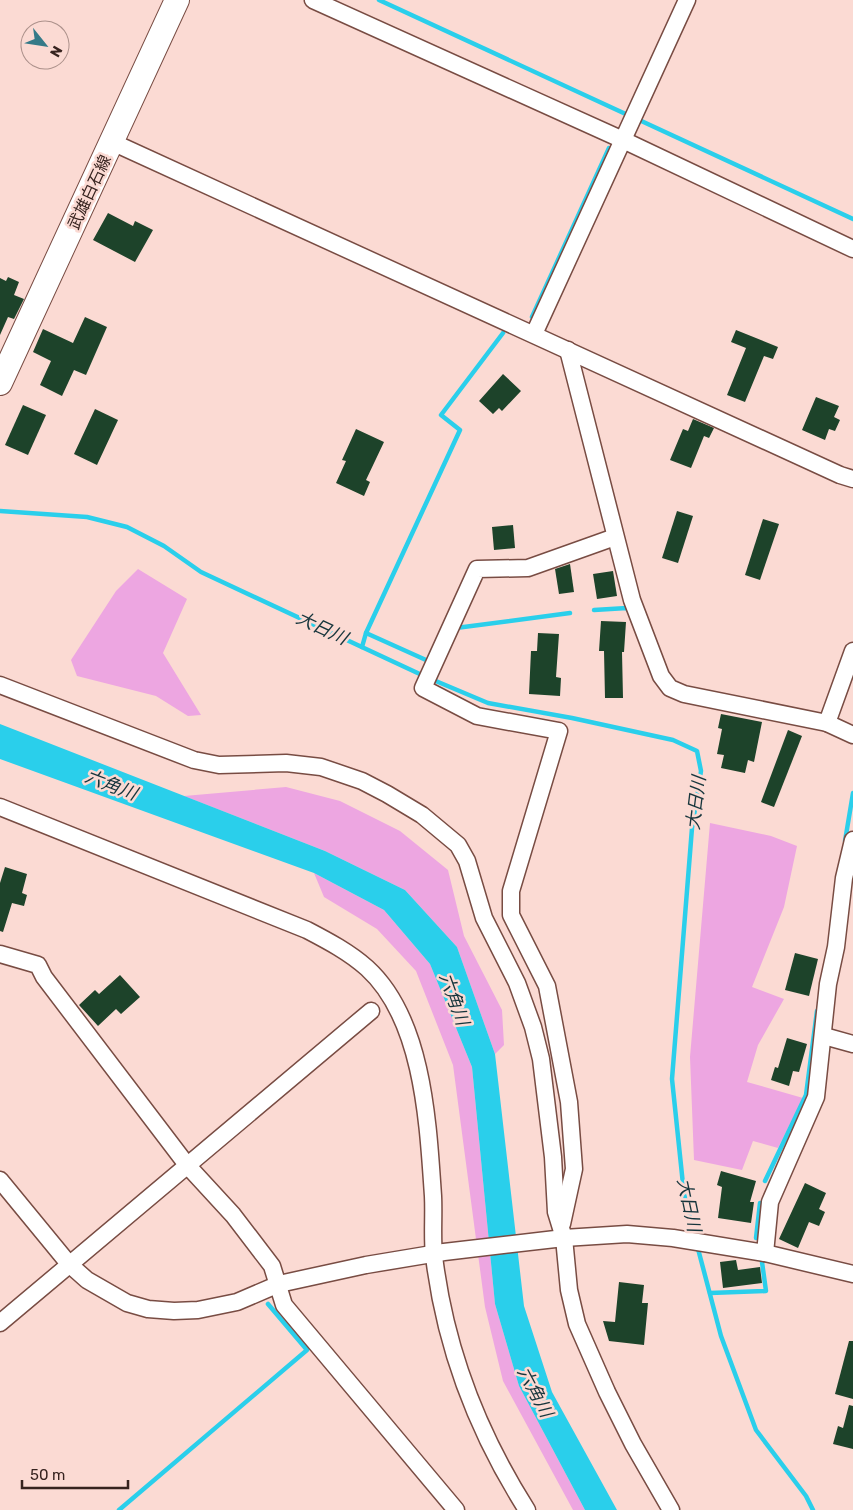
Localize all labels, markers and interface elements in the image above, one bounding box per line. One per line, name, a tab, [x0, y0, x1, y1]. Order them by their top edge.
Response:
north arrow	[20, 20, 70, 70]
text: N	[46, 43, 66, 60]
street label: 武雄白石線	[64, 152, 115, 232]
water label: 大日川	[293, 607, 353, 650]
water label: 六角川	[82, 765, 142, 806]
water label: 大日川	[682, 773, 710, 831]
water label: 六角川	[434, 970, 474, 1030]
water label: 大日川	[673, 1176, 706, 1236]
water label: 六角川	[513, 1363, 558, 1423]
scale bar	[22, 1458, 129, 1490]
text: 50 m	[30, 1466, 65, 1484]

